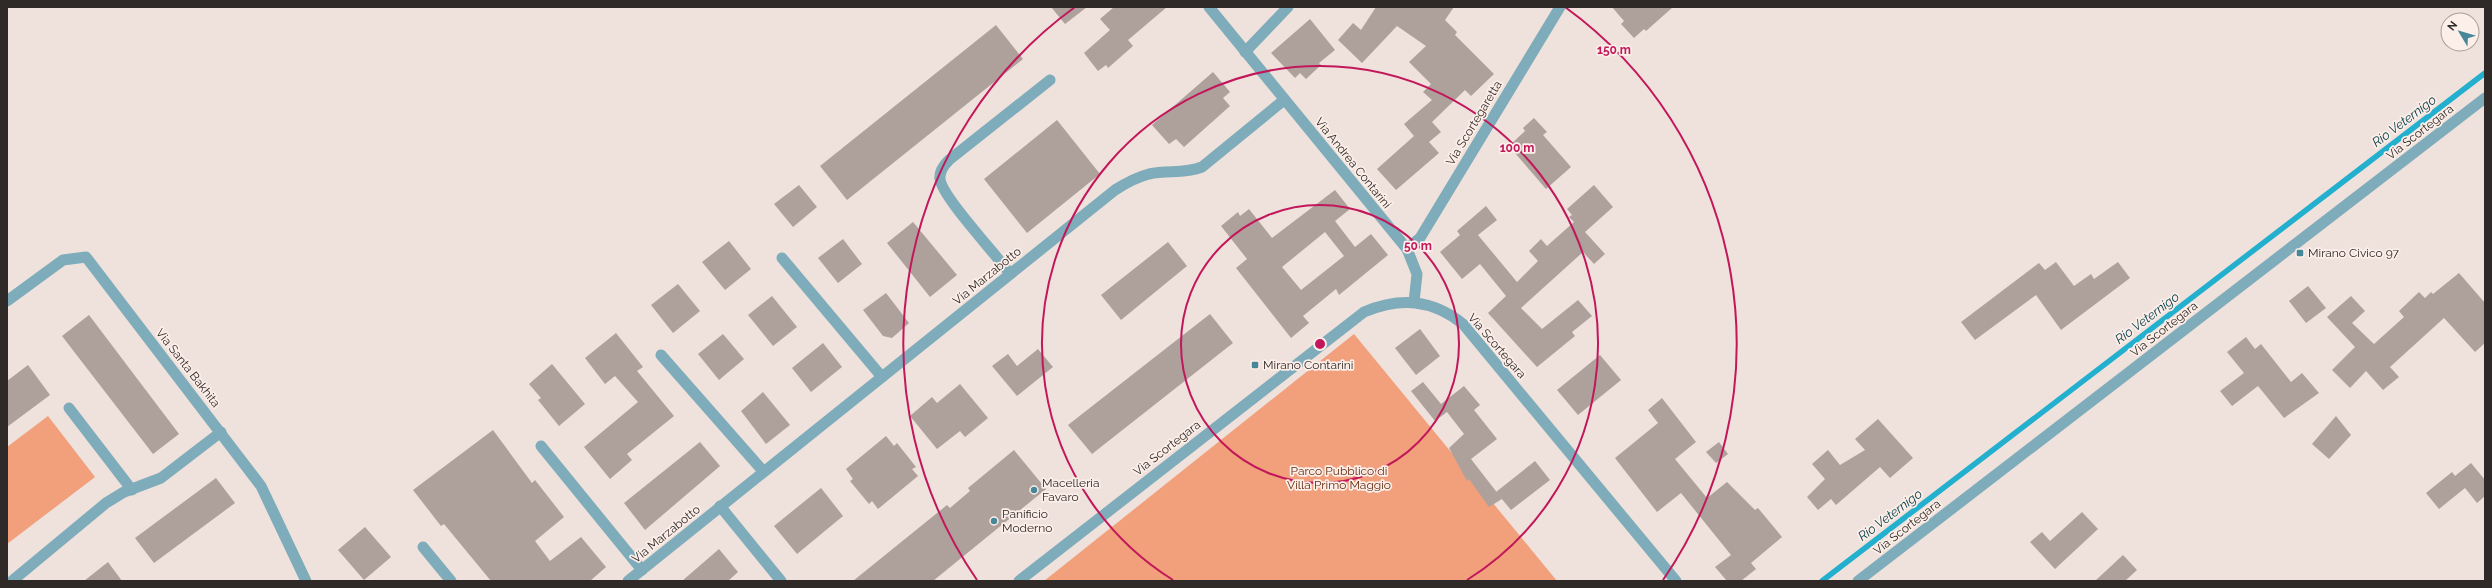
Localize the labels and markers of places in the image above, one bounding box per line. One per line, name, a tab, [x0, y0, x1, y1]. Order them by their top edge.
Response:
place label: Mirano Civico 97	[2308, 246, 2400, 260]
marker: Mirano Civico 97	[2295, 248, 2305, 258]
centre of rings	[1313, 337, 1327, 351]
place label: Mirano Contarini	[1263, 358, 1353, 372]
marker: Mirano Contarini	[1250, 360, 1260, 370]
place label: Macelleria Favaro	[1042, 476, 1100, 504]
marker: Macelleria Favaro	[1029, 485, 1039, 495]
place label: Panificio Moderno	[1002, 507, 1052, 535]
marker: Panificio Moderno	[989, 516, 999, 526]

